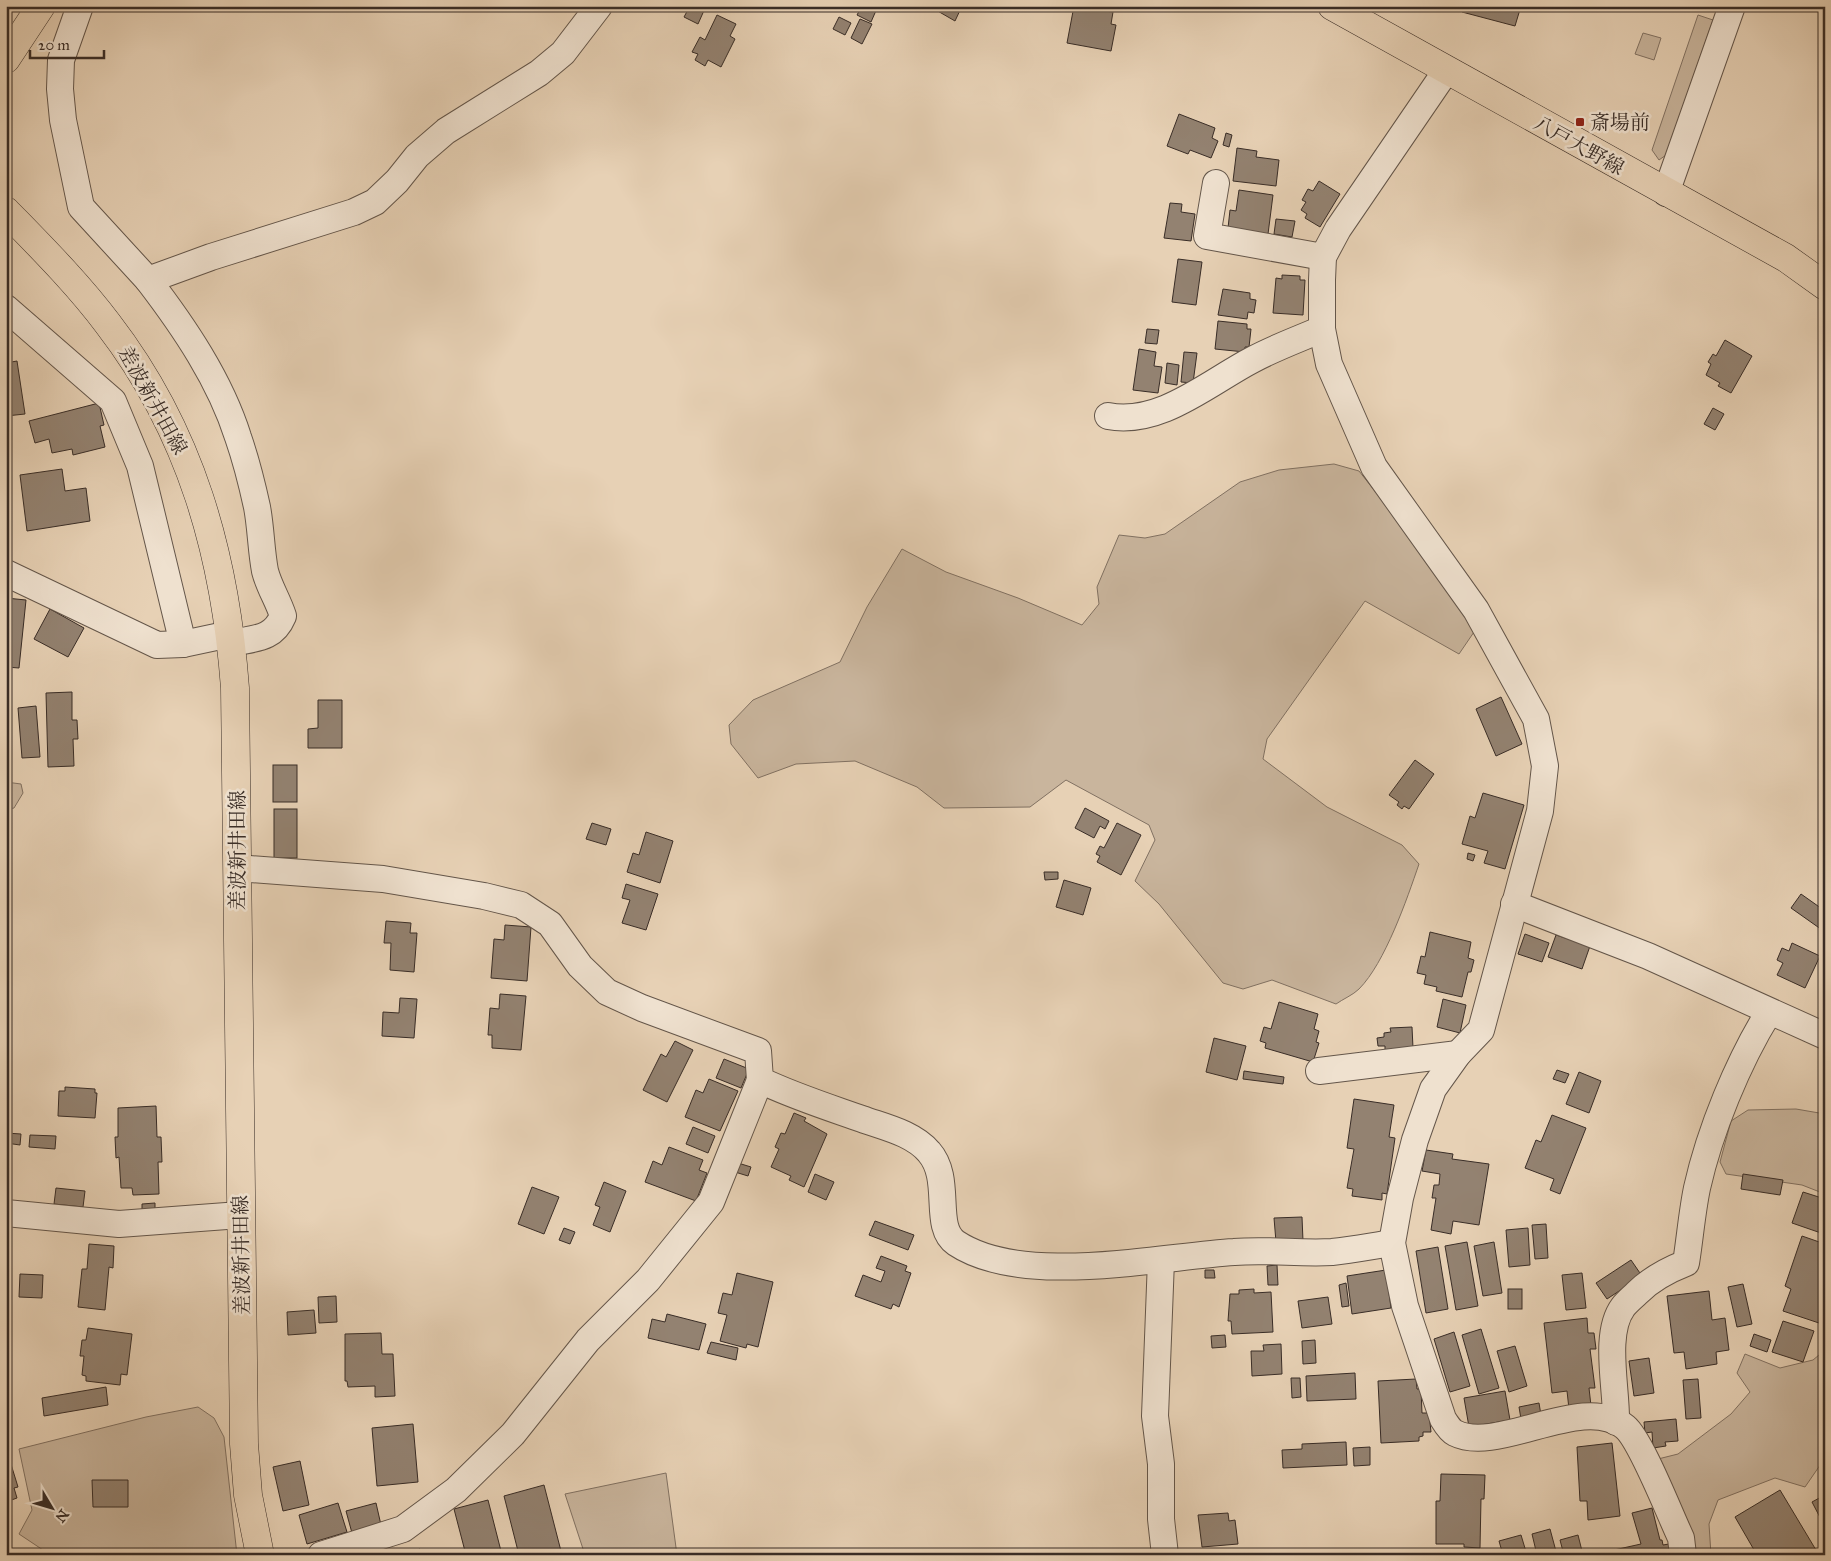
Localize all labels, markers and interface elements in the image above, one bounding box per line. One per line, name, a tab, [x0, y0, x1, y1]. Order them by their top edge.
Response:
scale bar	[30, 28, 104, 60]
text: 20 m	[38, 36, 70, 54]
street label: 八戸大野線	[1529, 110, 1629, 180]
place label: 斎場前	[1590, 110, 1650, 134]
marker: 斎場前	[1574, 116, 1586, 128]
street label: 差波新井田線	[113, 342, 193, 458]
street label: 差波新井田線	[225, 790, 249, 910]
street label: 差波新井田線	[228, 1195, 254, 1315]
north arrow	[28, 1484, 78, 1534]
text: N	[51, 1506, 72, 1526]

